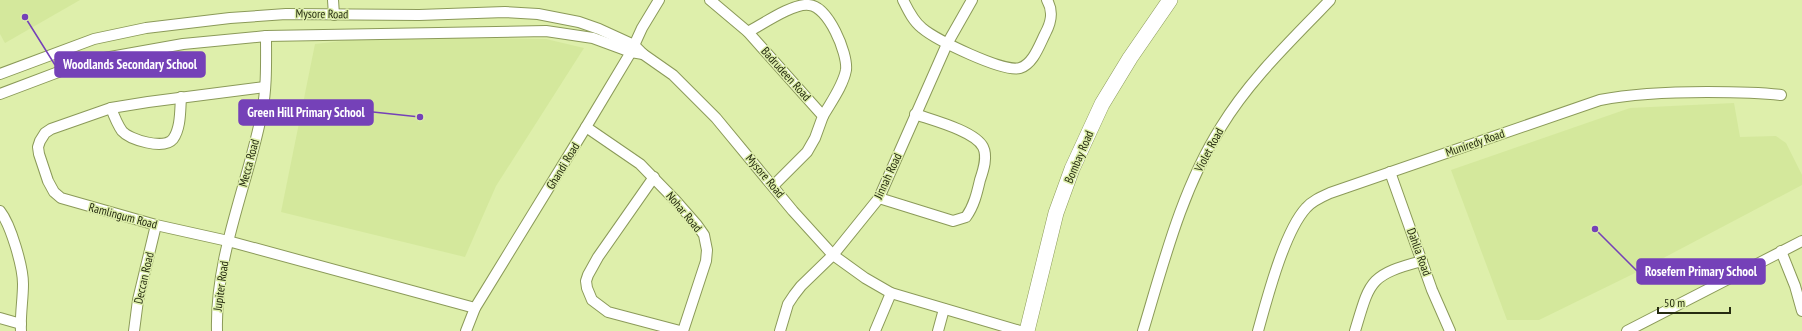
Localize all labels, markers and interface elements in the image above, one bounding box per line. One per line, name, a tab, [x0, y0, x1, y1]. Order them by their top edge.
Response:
street label: Mysore Road	[296, 6, 348, 21]
street label: Badrudeen Road	[758, 44, 815, 104]
callout: Woodlands Secondary School	[55, 52, 205, 77]
text: Woodlands Secondary School	[62, 56, 198, 73]
callout: Green Hill Primary School	[239, 100, 373, 125]
text: Green Hill Primary School	[247, 104, 366, 121]
street label: Violet Road	[1190, 125, 1226, 175]
street label: Muniredy Road	[1443, 125, 1506, 160]
street label: Bombay Road	[1061, 128, 1096, 185]
street label: Mecca Road	[235, 137, 262, 188]
street label: Ghandi Road	[543, 140, 582, 192]
street label: Jinnah Road	[870, 150, 905, 202]
street label: Mysore Road	[743, 151, 788, 201]
street label: Nohar Road	[663, 188, 706, 235]
street label: Ramlingum Road	[87, 199, 159, 232]
street label: Dahlia Road	[1404, 226, 1435, 278]
street label: Deccan Road	[130, 251, 157, 305]
callout: Rosefern Primary School	[1637, 259, 1765, 284]
street label: Jupiter Road	[209, 260, 231, 313]
text: Rosefern Primary School	[1645, 263, 1758, 280]
scale bar	[1658, 289, 1730, 315]
text: 50 m	[1664, 295, 1685, 310]

